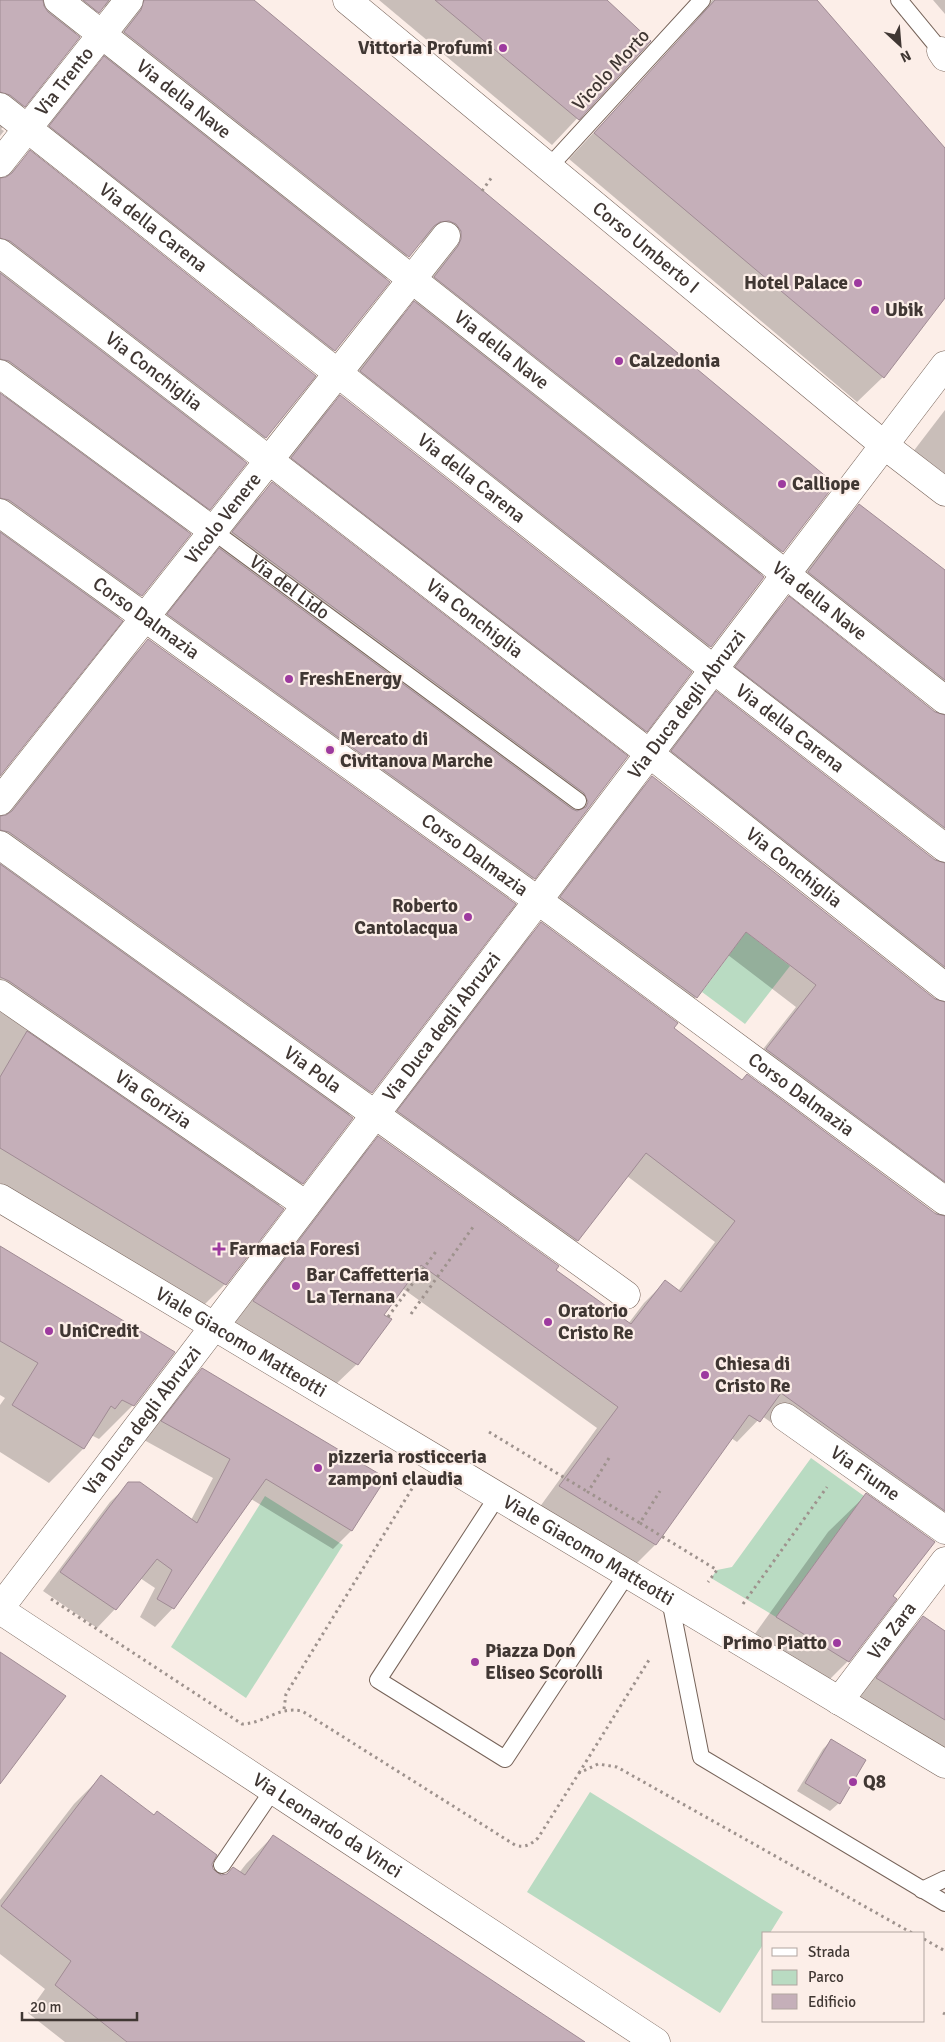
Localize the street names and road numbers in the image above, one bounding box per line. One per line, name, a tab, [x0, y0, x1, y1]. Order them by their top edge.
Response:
street label: Vicolo Morto	[567, 24, 655, 116]
street label: Via Trento	[30, 42, 99, 121]
street label: Via della Nave	[131, 54, 236, 144]
street label: Via della Carena	[94, 178, 212, 278]
street label: Corso Umberto I	[587, 196, 704, 299]
street label: Via della Nave	[449, 305, 554, 395]
street label: Via Conchiglia	[100, 326, 207, 416]
street label: Via della Carena	[412, 428, 530, 528]
street label: Vicolo Venere	[180, 468, 266, 569]
street label: Via del Lido	[244, 550, 334, 625]
street label: Via della Nave	[767, 556, 872, 646]
street label: Corso Dalmazia	[88, 572, 204, 665]
street label: Via Conchiglia	[421, 574, 528, 664]
street label: Via Duca degli Abruzzi	[623, 625, 751, 784]
street label: Via della Carena	[730, 679, 849, 778]
street label: Corso Dalmazia	[416, 808, 533, 902]
street label: Via Conchiglia	[741, 822, 847, 913]
street label: Via Duca degli Abruzzi	[377, 948, 506, 1106]
street label: Via Pola	[279, 1041, 346, 1099]
street label: Corso Dalmazia	[743, 1048, 859, 1142]
street label: Via Gorizia	[110, 1065, 196, 1134]
street label: Viale Giacomo Matteotti	[151, 1282, 331, 1403]
street label: Via Duca degli Abruzzi	[78, 1342, 207, 1500]
street label: Via Fiume	[825, 1441, 905, 1506]
street label: Viale Giacomo Matteotti	[498, 1490, 679, 1611]
street label: Via Zara	[863, 1597, 922, 1665]
street label: Via Leonardo da Vinci	[248, 1768, 407, 1884]

